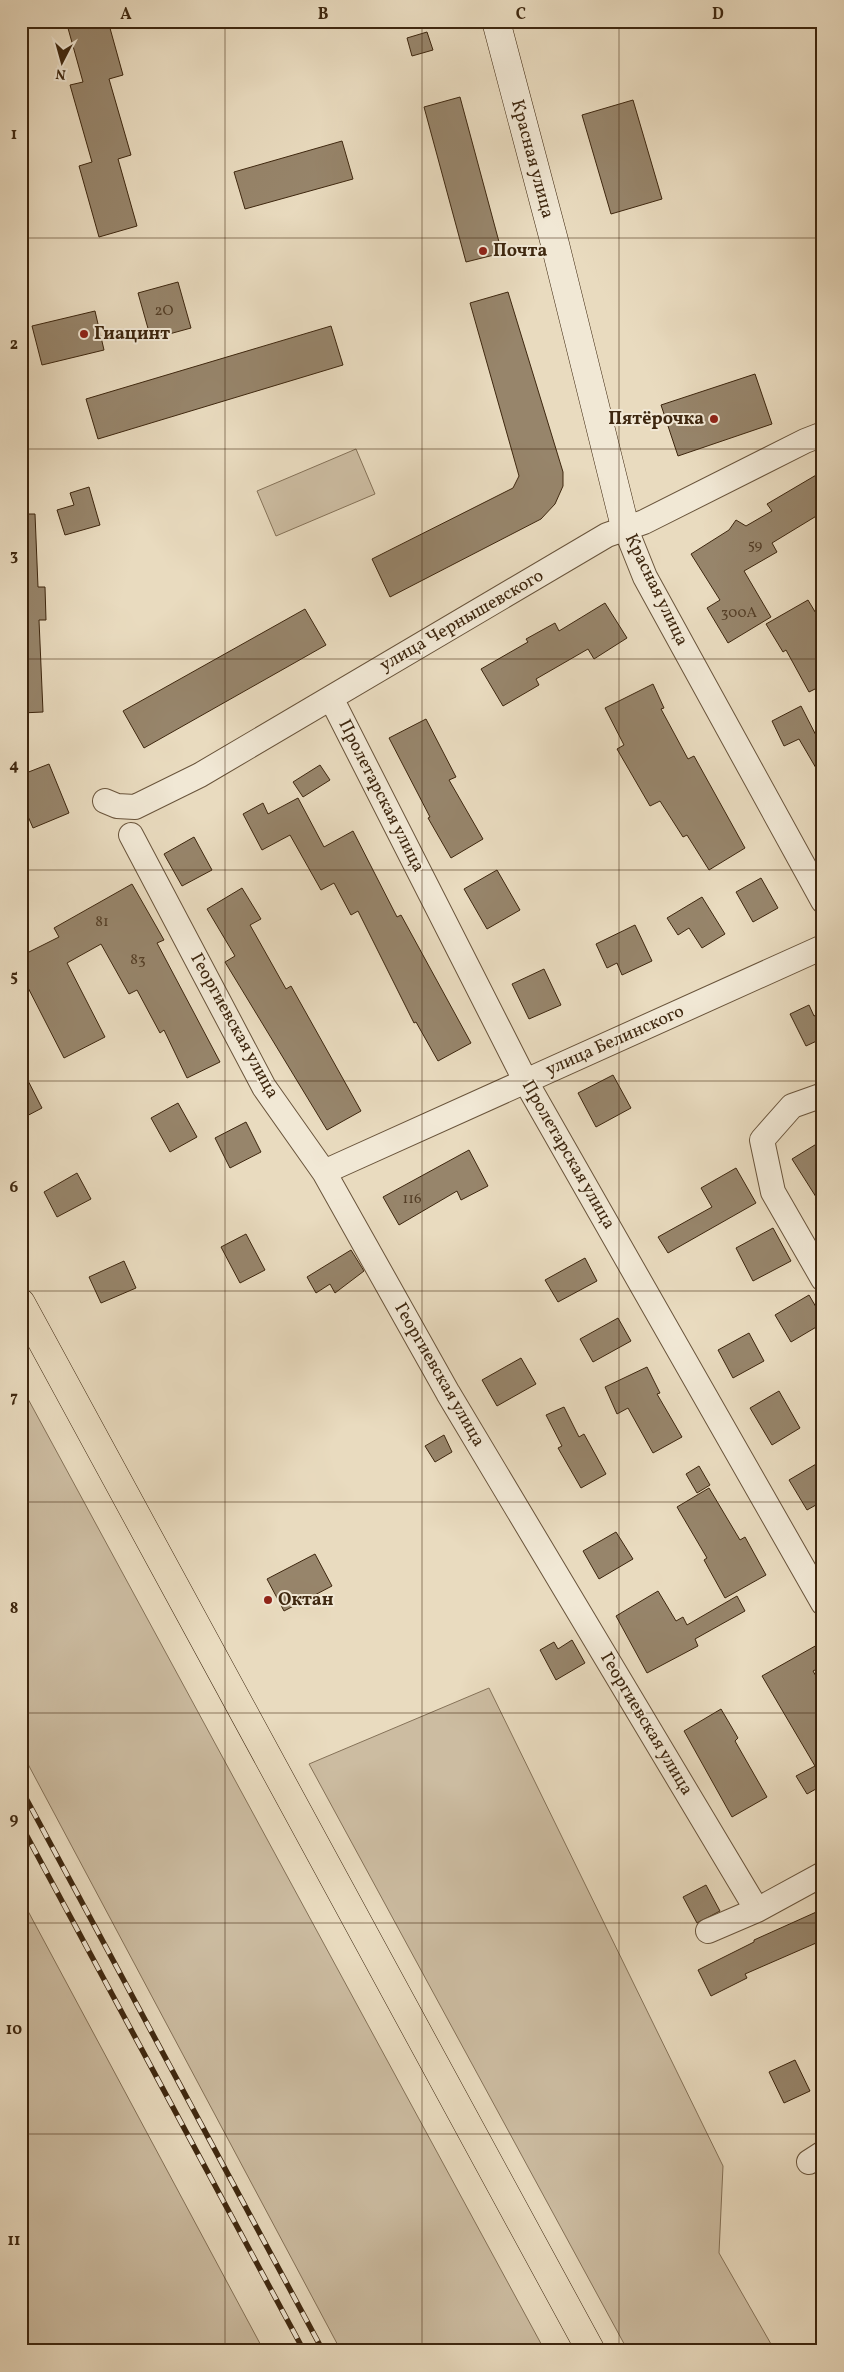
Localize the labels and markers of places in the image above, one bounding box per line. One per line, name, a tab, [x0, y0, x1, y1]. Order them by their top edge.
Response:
place label: Почта	[493, 239, 547, 264]
marker: Почта	[477, 245, 489, 257]
place label: Гиацинт	[94, 322, 170, 347]
marker: Гиацинт	[78, 328, 90, 340]
place label: Пятёрочка	[608, 407, 704, 432]
marker: Пятёрочка	[708, 413, 720, 425]
place label: Октан	[278, 1588, 334, 1613]
marker: Октан	[262, 1594, 274, 1606]

